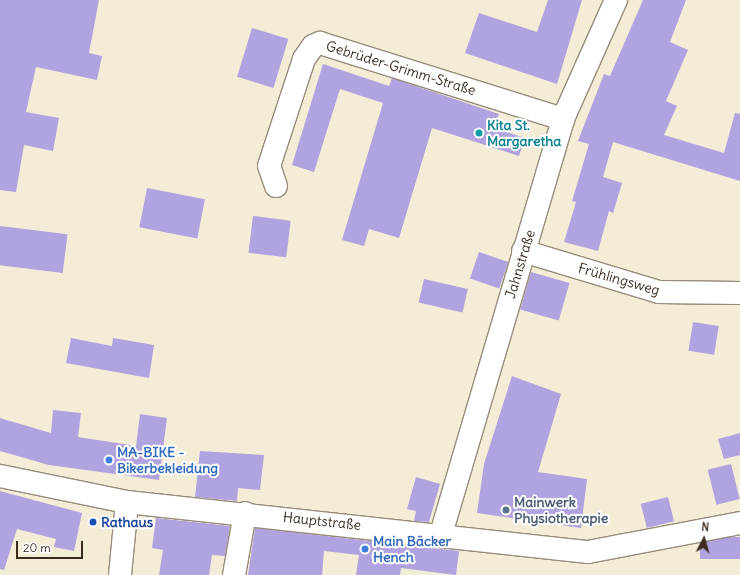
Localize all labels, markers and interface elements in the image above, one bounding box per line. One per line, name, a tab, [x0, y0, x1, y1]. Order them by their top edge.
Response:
street label: Gebrüder-Grimm-Straße	[324, 37, 478, 99]
place label: Kita St. Margaretha	[487, 117, 561, 150]
marker: Kita St. Margaretha	[474, 128, 484, 138]
street label: Jahnstraße	[502, 228, 538, 300]
street label: Frühlingsweg	[576, 259, 662, 299]
place label: MA-BIKE - Bikerbekleidung	[117, 444, 218, 476]
marker: MA-BIKE - Bikerbekleidung	[104, 455, 114, 465]
place label: Mainwerk Physiotherapie	[514, 494, 608, 526]
marker: Mainwerk Physiotherapie	[501, 505, 511, 515]
street label: Hauptstraße	[282, 509, 362, 533]
place label: Rathaus	[101, 514, 153, 530]
marker: Rathaus	[88, 517, 98, 527]
north arrow	[684, 519, 724, 559]
text: N	[701, 520, 710, 534]
scale bar	[18, 533, 85, 559]
place label: Main Bäcker Hench	[373, 533, 451, 566]
text: 20 m	[23, 540, 51, 555]
marker: Main Bäcker Hench	[360, 544, 370, 554]

